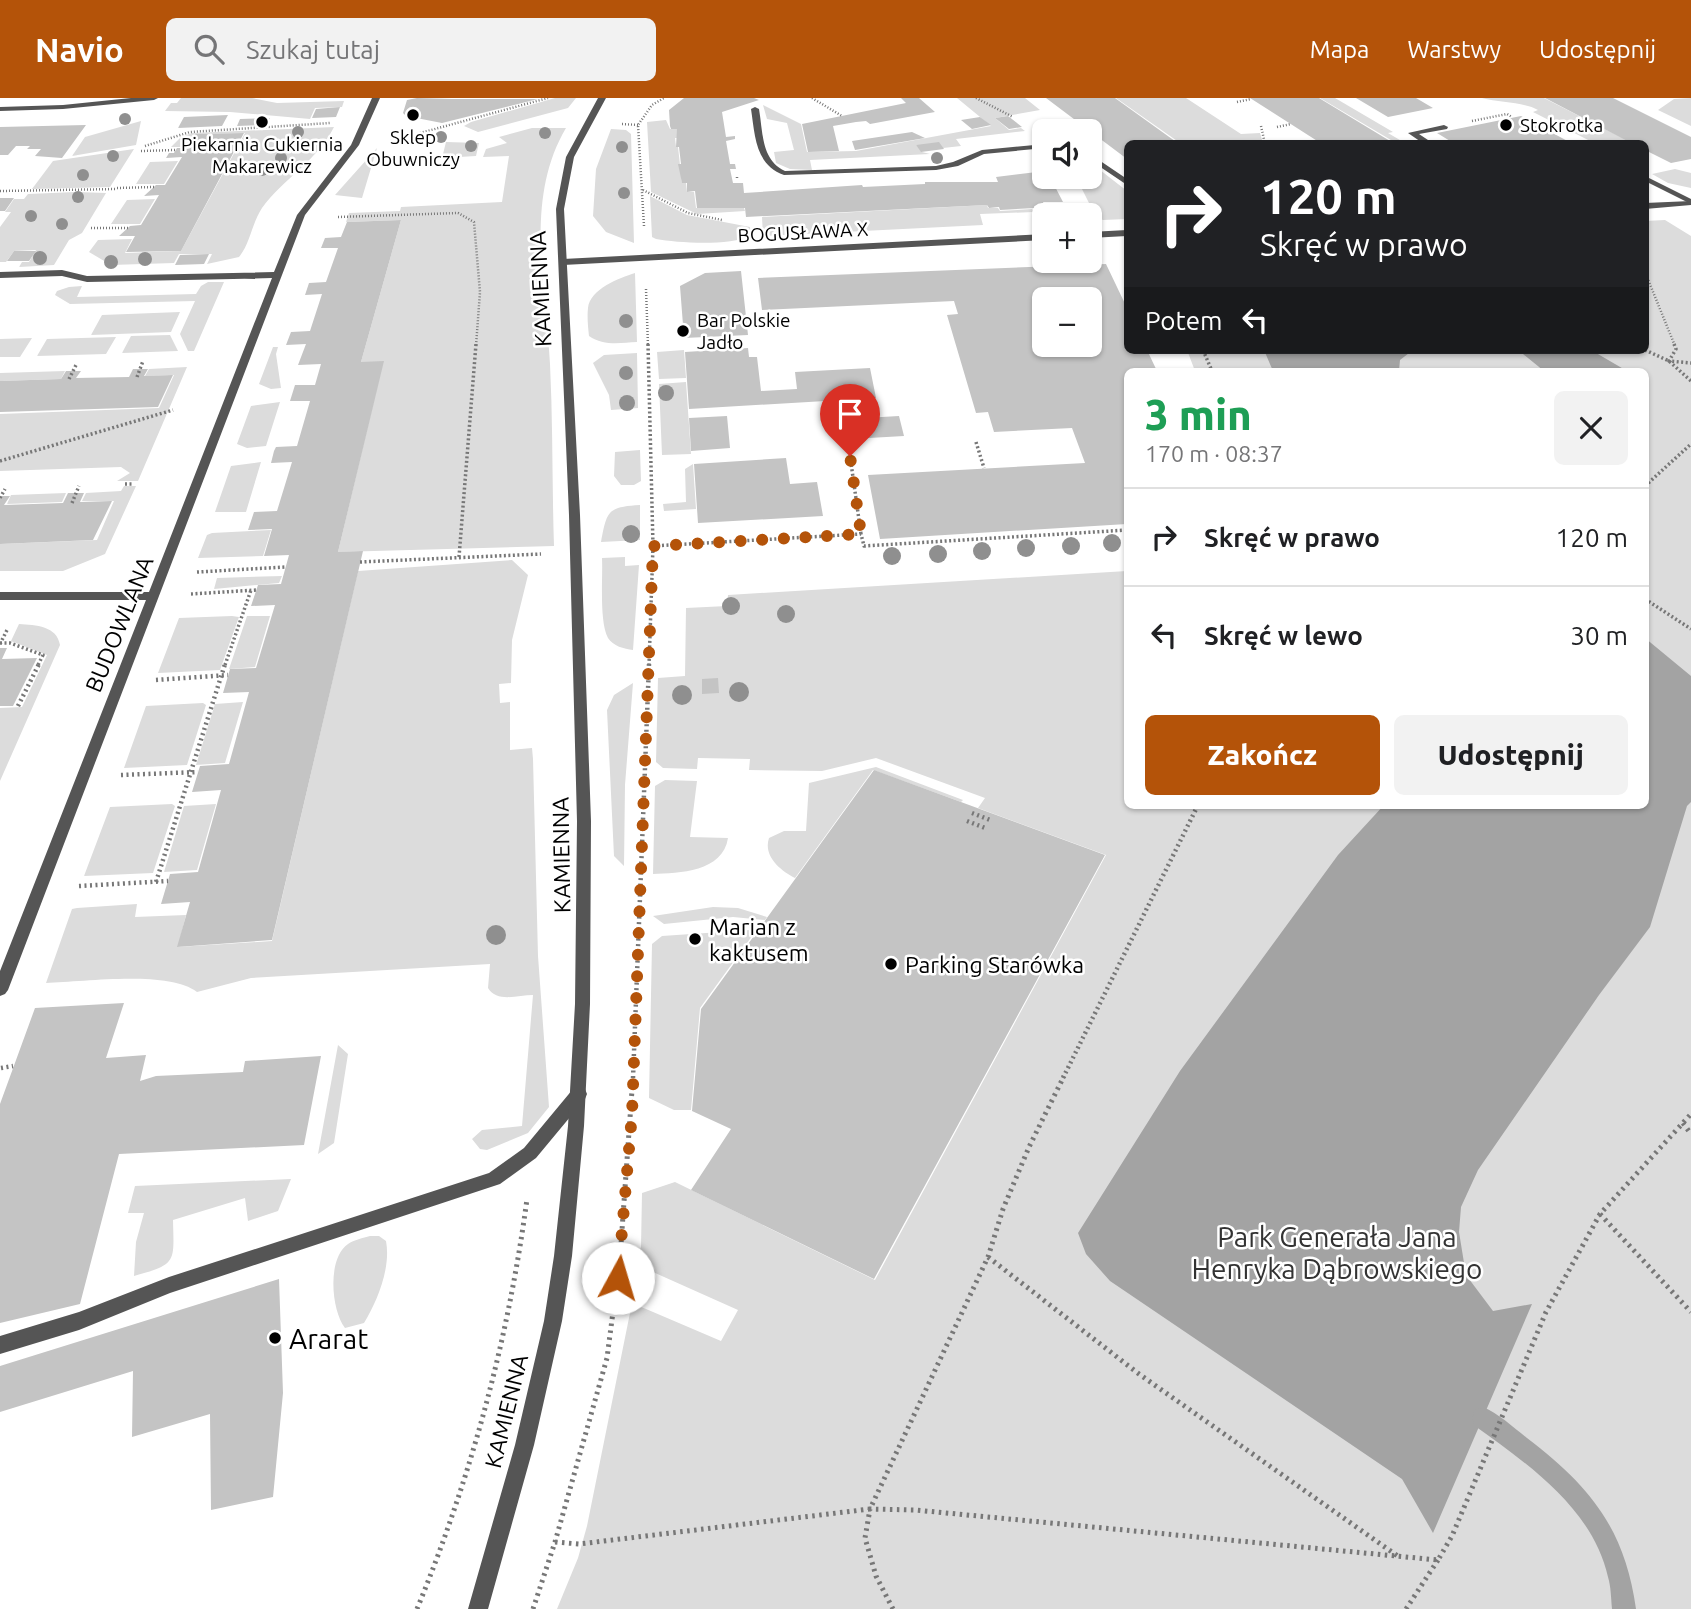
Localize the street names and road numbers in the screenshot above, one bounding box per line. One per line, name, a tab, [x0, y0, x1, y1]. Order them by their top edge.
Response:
street label: BOGUSŁAWA X	[737, 218, 869, 246]
street label: KAMIENNA	[524, 230, 556, 348]
street label: BUDOWLANA	[80, 552, 158, 696]
street label: KAMIENNA	[547, 797, 575, 913]
street label: KAMIENNA	[480, 1352, 532, 1470]

